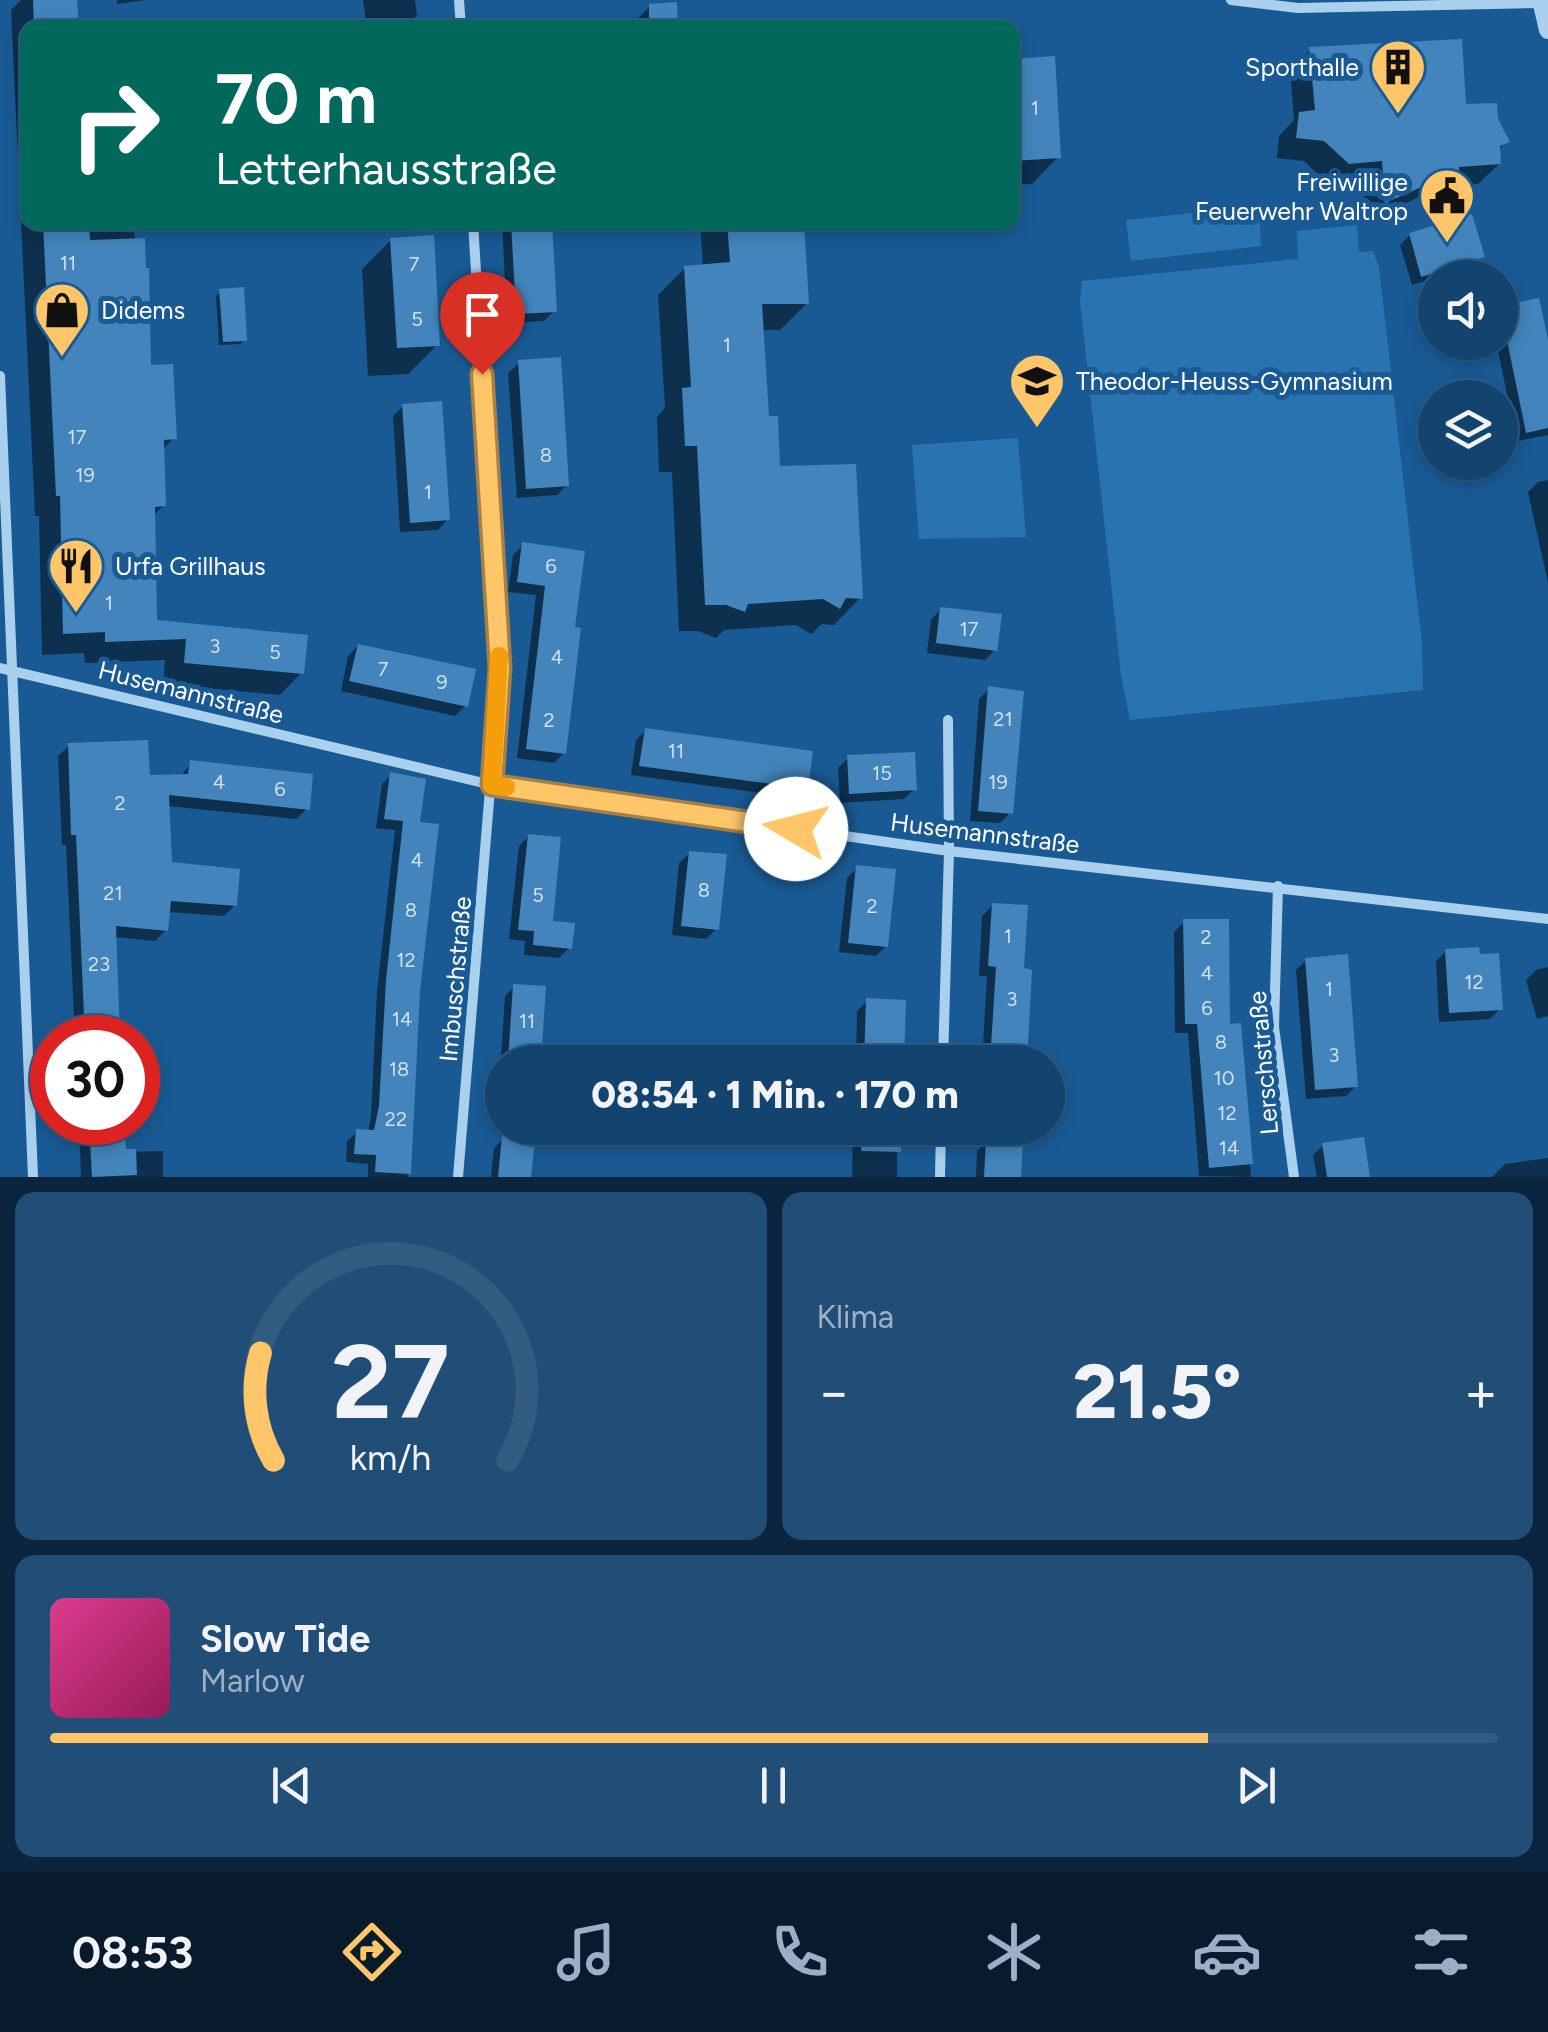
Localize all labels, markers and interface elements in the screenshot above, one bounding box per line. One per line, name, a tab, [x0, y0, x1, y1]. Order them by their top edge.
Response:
building icon: Sporthalle	[1368, 37, 1428, 116]
place label: Sporthalle	[1245, 52, 1359, 82]
text: 70 m	[215, 56, 377, 141]
icon: right	[50, 60, 180, 190]
house number: 1	[1031, 96, 1039, 120]
text: Letterhausstraße	[215, 141, 557, 195]
public building icon: Freiwillige Feuerwehr Waltrop	[1417, 166, 1477, 245]
place label: Freiwillige Feuerwehr Waltrop	[1195, 167, 1408, 226]
house number: 11	[60, 251, 76, 275]
house number: 7	[409, 252, 420, 276]
map controls	[1418, 260, 1518, 480]
button: sound	[1418, 260, 1518, 360]
pin	[440, 272, 525, 375]
shop icon: Didems	[32, 280, 92, 359]
icon: arrive	[455, 287, 510, 342]
place label: Didems	[101, 295, 185, 325]
house number: 5	[411, 307, 423, 331]
house number: 1	[723, 333, 731, 357]
school or university icon: Theodor-Heuss-Gymnasium	[1007, 351, 1067, 430]
place label: Theodor-Heuss-Gymnasium	[1076, 366, 1393, 396]
button: layers	[1418, 380, 1518, 480]
house number: 17	[68, 425, 87, 449]
house number: 8	[540, 443, 552, 467]
house number: 19	[75, 463, 95, 487]
house number: 1	[424, 480, 432, 504]
restaurant icon: Urfa Grillhaus	[46, 536, 106, 615]
place label: Urfa Grillhaus	[115, 551, 266, 581]
house number: 6	[545, 554, 557, 578]
house number: 1	[105, 591, 113, 615]
house number: 17	[960, 617, 979, 641]
house number: 3	[210, 634, 220, 658]
house number: 5	[269, 640, 281, 664]
house number: 4	[551, 645, 563, 669]
street label: Husemannstraße	[95, 654, 287, 730]
house number: 7	[378, 657, 389, 681]
house number: 9	[436, 670, 448, 694]
house number: 21	[993, 707, 1013, 731]
house number: 2	[543, 708, 555, 732]
house number: 11	[668, 739, 684, 763]
house number: 15	[872, 761, 892, 785]
house number: 4	[213, 770, 225, 794]
house number: 19	[988, 770, 1008, 794]
house number: 6	[274, 777, 286, 801]
position arrow	[744, 777, 848, 881]
house number: 2	[114, 791, 126, 815]
street label: Husemannstraße	[889, 807, 1081, 859]
house number: 4	[411, 848, 423, 872]
house number: 8	[698, 878, 710, 902]
house number: 21	[103, 881, 123, 905]
house number: 5	[532, 883, 544, 907]
house number: 2	[866, 894, 878, 918]
street label: Imbuschstraße	[433, 895, 477, 1063]
house number: 8	[405, 898, 417, 922]
house number: 1	[1004, 924, 1012, 948]
house number: 2	[1200, 925, 1212, 949]
house number: 12	[396, 948, 416, 972]
house number: 23	[88, 952, 110, 976]
house number: 4	[1201, 961, 1213, 985]
house number: 12	[1464, 970, 1484, 994]
house number: 1	[1325, 977, 1333, 1001]
house number: 3	[1007, 987, 1017, 1011]
street label: Lerschstraße	[1242, 990, 1284, 1136]
house number: 6	[1201, 996, 1213, 1020]
house number: 14	[392, 1007, 412, 1031]
house number: 11	[519, 1009, 535, 1033]
speed limit sign: 30	[30, 1015, 160, 1145]
house number: 8	[1215, 1030, 1227, 1054]
house number: 3	[1329, 1043, 1339, 1067]
house number: 18	[389, 1057, 409, 1081]
house number: 10	[1213, 1066, 1235, 1090]
text: 08:54 · 1 Min. · 170 m	[591, 1072, 959, 1118]
house number: 12	[1217, 1101, 1237, 1125]
house number: 22	[385, 1107, 407, 1131]
house number: 14	[1219, 1136, 1239, 1160]
text: Klima	[817, 1298, 894, 1336]
text: 27	[332, 1319, 450, 1444]
text: 21.5°	[1073, 1347, 1242, 1437]
text: −	[817, 1359, 851, 1425]
text: +	[1464, 1359, 1498, 1425]
text: km/h	[350, 1436, 432, 1479]
text: Slow Tide	[200, 1616, 370, 1662]
text: Marlow	[200, 1662, 304, 1700]
icon: previous	[264, 1758, 319, 1813]
icon: pause	[746, 1758, 801, 1813]
icon: next	[1229, 1758, 1284, 1813]
icon: directions	[337, 1917, 407, 1987]
icon: music	[551, 1917, 621, 1987]
icon: phone	[765, 1917, 835, 1987]
icon: climate	[979, 1917, 1049, 1987]
icon: car	[1192, 1917, 1262, 1987]
icon: filters	[1406, 1917, 1476, 1987]
text: 08:53	[72, 1925, 193, 1979]

